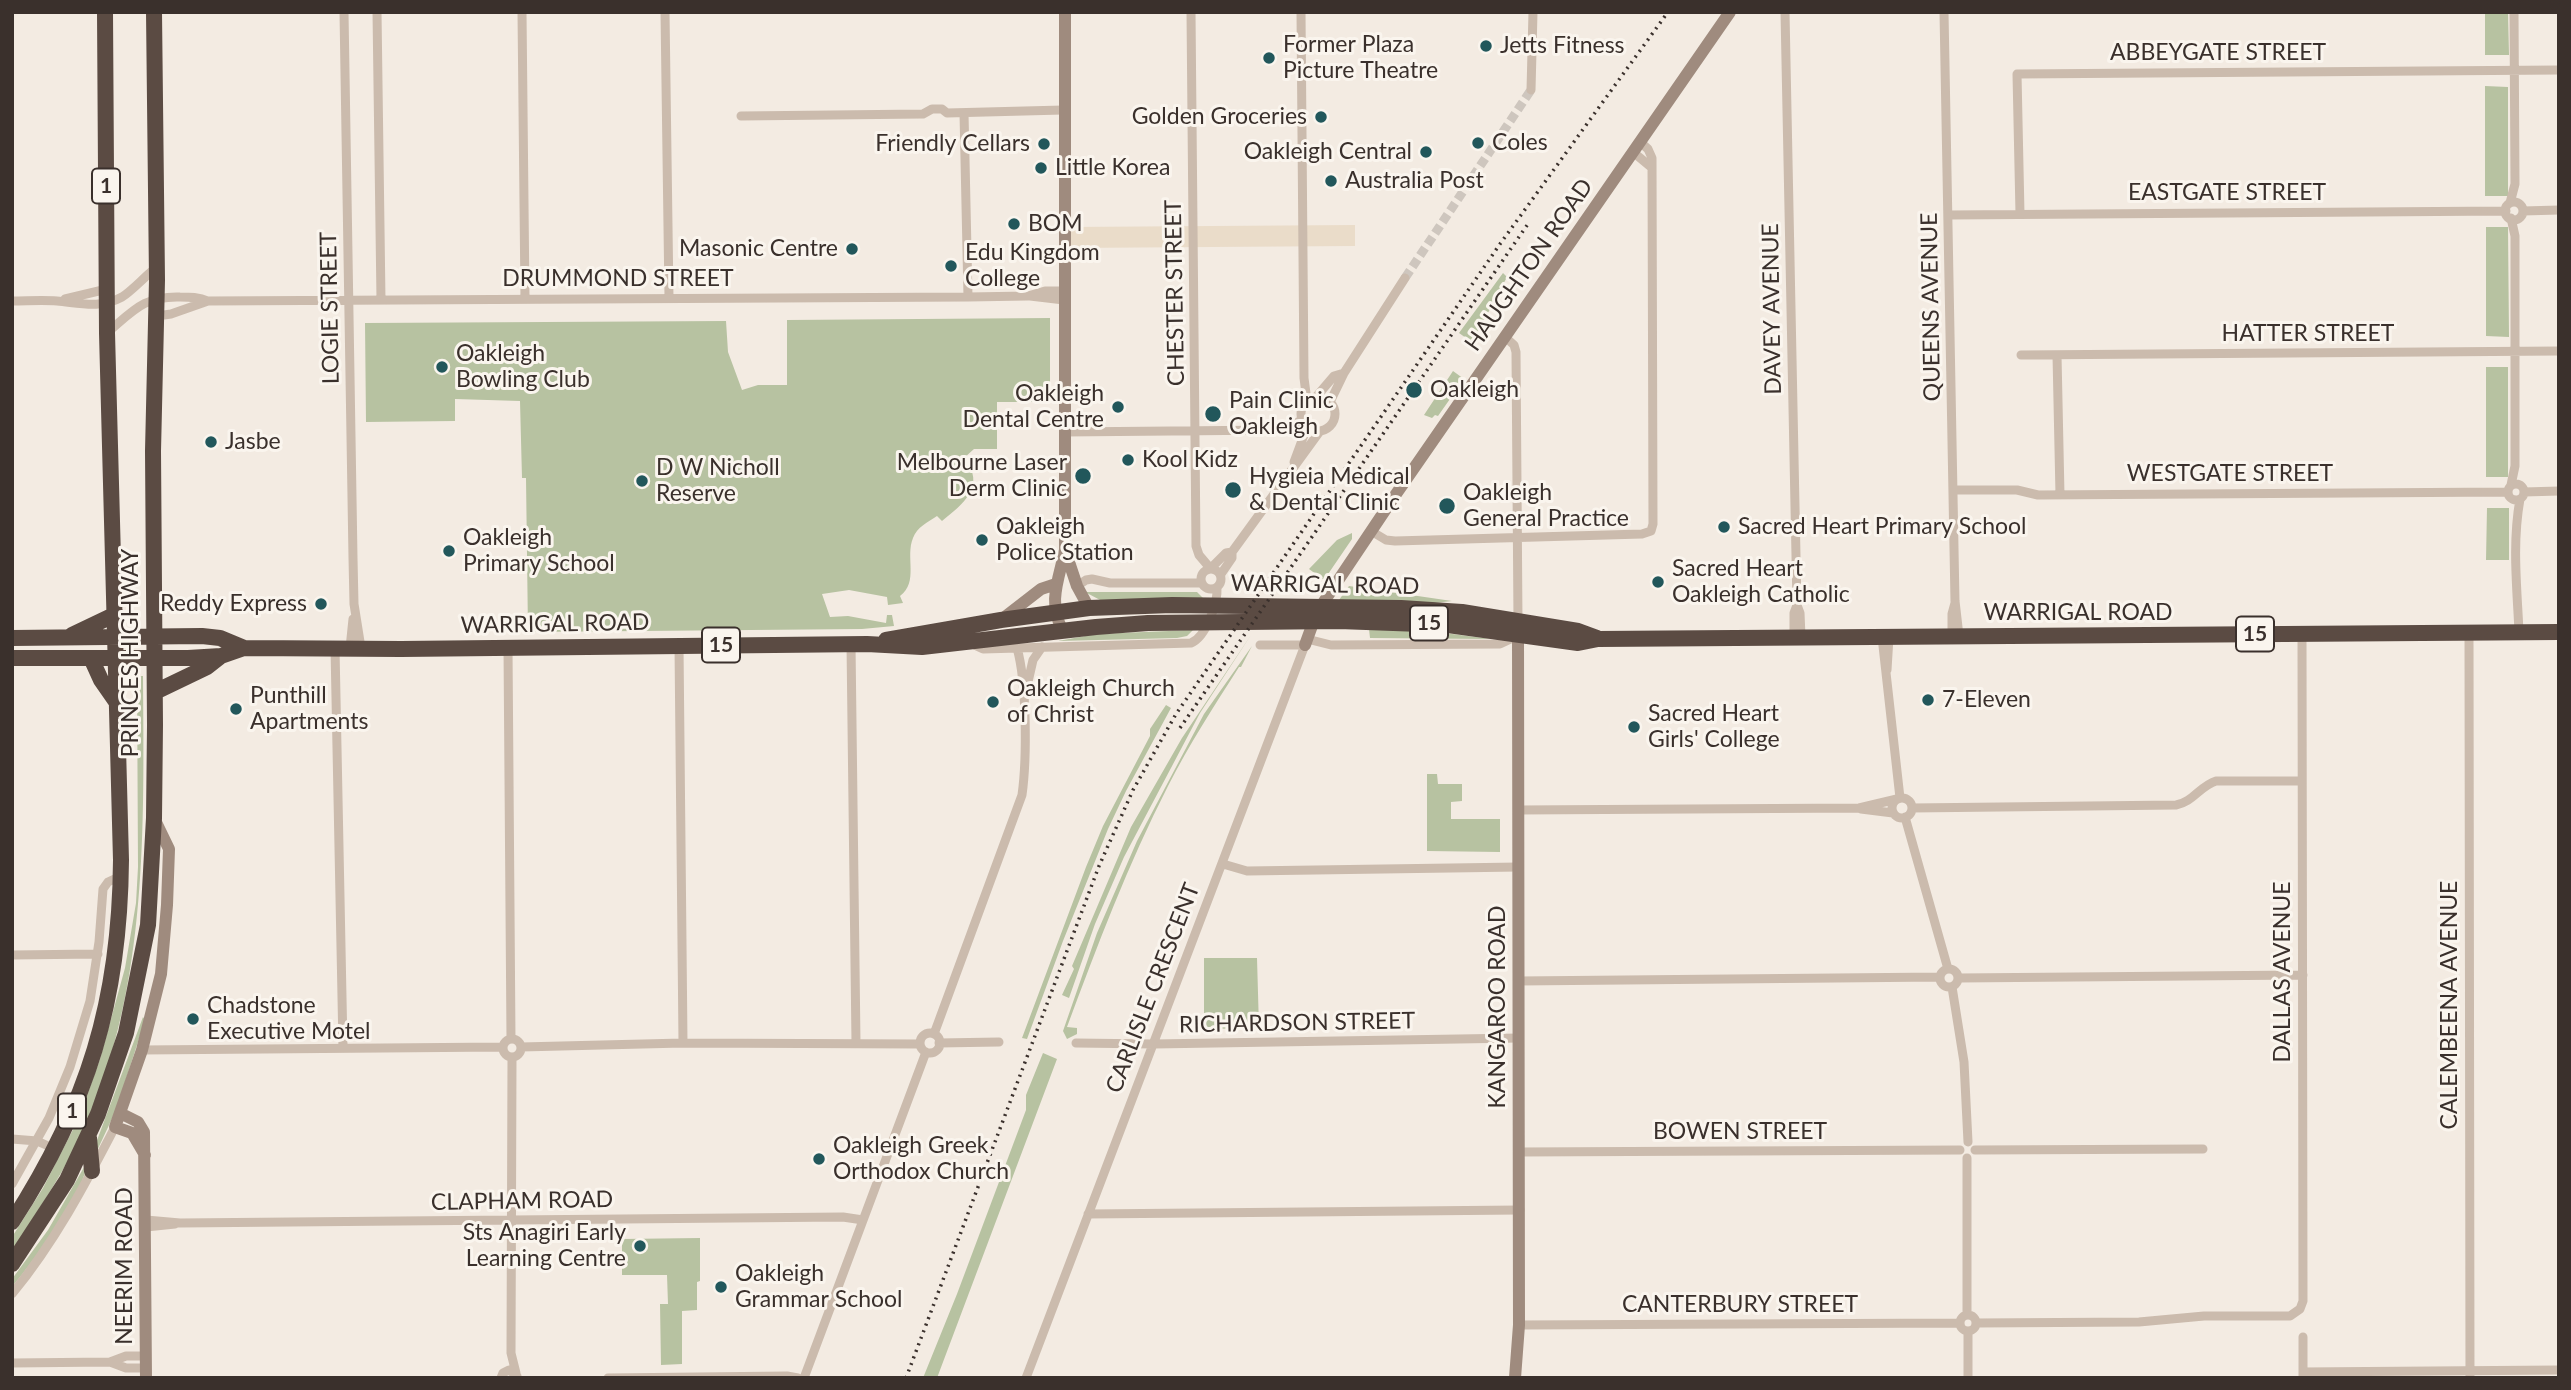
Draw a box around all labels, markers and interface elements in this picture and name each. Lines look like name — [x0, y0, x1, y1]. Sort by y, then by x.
place label: Former Plaza Picture Theatre — [1283, 31, 1438, 85]
place label: Jetts Fitness — [1500, 32, 1625, 60]
marker: Jetts Fitness — [1478, 38, 1494, 54]
street label: ABBEYGATE STREET — [2110, 39, 2326, 67]
marker: Former Plaza Picture Theatre — [1261, 50, 1277, 66]
place label: Golden Groceries — [1132, 103, 1307, 131]
marker: Golden Groceries — [1313, 109, 1329, 125]
place label: Coles — [1492, 129, 1548, 157]
place label: Friendly Cellars — [875, 130, 1030, 158]
marker: Coles — [1470, 135, 1486, 151]
marker: Friendly Cellars — [1036, 136, 1052, 152]
place label: Oakleigh Central — [1244, 138, 1412, 166]
marker: Oakleigh Central — [1418, 144, 1434, 160]
place label: Little Korea — [1055, 154, 1170, 182]
marker: Little Korea — [1033, 160, 1049, 176]
place label: Australia Post — [1345, 167, 1484, 195]
road number: 1 — [92, 168, 120, 204]
marker: Australia Post — [1323, 173, 1339, 189]
street label: HAUGHTON ROAD — [1459, 174, 1599, 356]
street label: EASTGATE STREET — [2128, 179, 2326, 207]
street label: CHESTER STREET — [1160, 200, 1190, 386]
place label: BOM — [1028, 210, 1083, 238]
street label: QUEENS AVENUE — [1916, 212, 1946, 402]
marker: BOM — [1006, 216, 1022, 232]
street label: DAVEY AVENUE — [1757, 223, 1787, 395]
street label: LOGIE STREET — [315, 232, 345, 384]
place label: Masonic Centre — [679, 235, 838, 263]
place label: Edu Kingdom College — [965, 239, 1100, 293]
marker: Masonic Centre — [844, 241, 860, 257]
marker: Edu Kingdom College — [943, 258, 959, 274]
street label: DRUMMOND STREET — [502, 265, 734, 293]
street label: HATTER STREET — [2222, 320, 2394, 348]
place label: Oakleigh Bowling Club — [456, 340, 590, 394]
marker: Oakleigh Bowling Club — [434, 359, 450, 375]
place label: Oakleigh — [1430, 376, 1519, 404]
place label: Oakleigh Dental Centre — [963, 380, 1104, 434]
marker: Oakleigh — [1404, 380, 1424, 400]
place label: Pain Clinic Oakleigh — [1229, 387, 1334, 441]
marker: Oakleigh Dental Centre — [1110, 399, 1126, 415]
marker: Pain Clinic Oakleigh — [1203, 404, 1223, 424]
place label: Jasbe — [225, 428, 281, 456]
marker: Jasbe — [203, 434, 219, 450]
place label: Kool Kidz — [1142, 446, 1238, 474]
place label: Melbourne Laser Derm Clinic — [897, 449, 1067, 503]
marker: Kool Kidz — [1120, 452, 1136, 468]
place label: D W Nicholl Reserve — [656, 454, 780, 508]
street label: WESTGATE STREET — [2127, 460, 2333, 488]
place label: Hygieia Medical & Dental Clinic — [1249, 463, 1410, 517]
marker: Melbourne Laser Derm Clinic — [1073, 466, 1093, 486]
marker: D W Nicholl Reserve — [634, 473, 650, 489]
place label: Oakleigh General Practice — [1463, 479, 1629, 533]
marker: Hygieia Medical & Dental Clinic — [1223, 480, 1243, 500]
marker: Oakleigh General Practice — [1437, 496, 1457, 516]
place label: Oakleigh Police Station — [996, 513, 1134, 567]
place label: Sacred Heart Primary School — [1738, 513, 2027, 541]
marker: Sacred Heart Primary School — [1716, 519, 1732, 535]
place label: Oakleigh Primary School — [463, 524, 615, 578]
marker: Oakleigh Police Station — [974, 532, 990, 548]
marker: Oakleigh Primary School — [441, 543, 457, 559]
street label: PRINCES HIGHWAY — [117, 549, 145, 757]
place label: Sacred Heart Oakleigh Catholic — [1672, 555, 1850, 609]
street label: WARRIGAL ROAD — [1230, 570, 1420, 600]
marker: Sacred Heart Oakleigh Catholic — [1650, 574, 1666, 590]
place label: Reddy Express — [160, 590, 307, 618]
marker: Reddy Express — [313, 596, 329, 612]
street label: WARRIGAL ROAD — [1984, 599, 2172, 627]
road number: 15 — [1410, 606, 1448, 640]
street label: WARRIGAL ROAD — [460, 609, 650, 639]
road number: 15 — [2236, 616, 2274, 652]
road number: 15 — [702, 628, 740, 662]
place label: Oakleigh Church of Christ — [1007, 675, 1175, 729]
place label: Punthill Apartments — [250, 682, 368, 736]
place label: 7-Eleven — [1942, 686, 2031, 714]
marker: 7-Eleven — [1920, 692, 1936, 708]
marker: Oakleigh Church of Christ — [985, 694, 1001, 710]
place label: Sacred Heart Girls' College — [1648, 700, 1780, 754]
marker: Punthill Apartments — [228, 701, 244, 717]
marker: Sacred Heart Girls' College — [1626, 719, 1642, 735]
street label: CARLISLE CRESCENT — [1100, 879, 1206, 1097]
street label: DALLAS AVENUE — [2269, 881, 2297, 1063]
street label: CALEMBEENA AVENUE — [2436, 881, 2464, 1129]
street label: KANGAROO ROAD — [1484, 906, 1512, 1108]
place label: Chadstone Executive Motel — [207, 992, 371, 1046]
street label: RICHARDSON STREET — [1179, 1007, 1415, 1039]
marker: Chadstone Executive Motel — [185, 1011, 201, 1027]
road number: 1 — [58, 1094, 86, 1128]
street label: BOWEN STREET — [1653, 1118, 1827, 1146]
place label: Oakleigh Greek Orthodox Church — [833, 1132, 1009, 1186]
marker: Oakleigh Greek Orthodox Church — [811, 1151, 827, 1167]
street label: CLAPHAM ROAD — [431, 1186, 613, 1216]
street label: NEERIM ROAD — [111, 1187, 139, 1345]
place label: Sts Anagiri Early Learning Centre — [463, 1219, 626, 1273]
marker: Sts Anagiri Early Learning Centre — [632, 1238, 648, 1254]
place label: Oakleigh Grammar School — [735, 1260, 902, 1314]
marker: Oakleigh Grammar School — [713, 1279, 729, 1295]
street label: CANTERBURY STREET — [1622, 1291, 1858, 1319]

